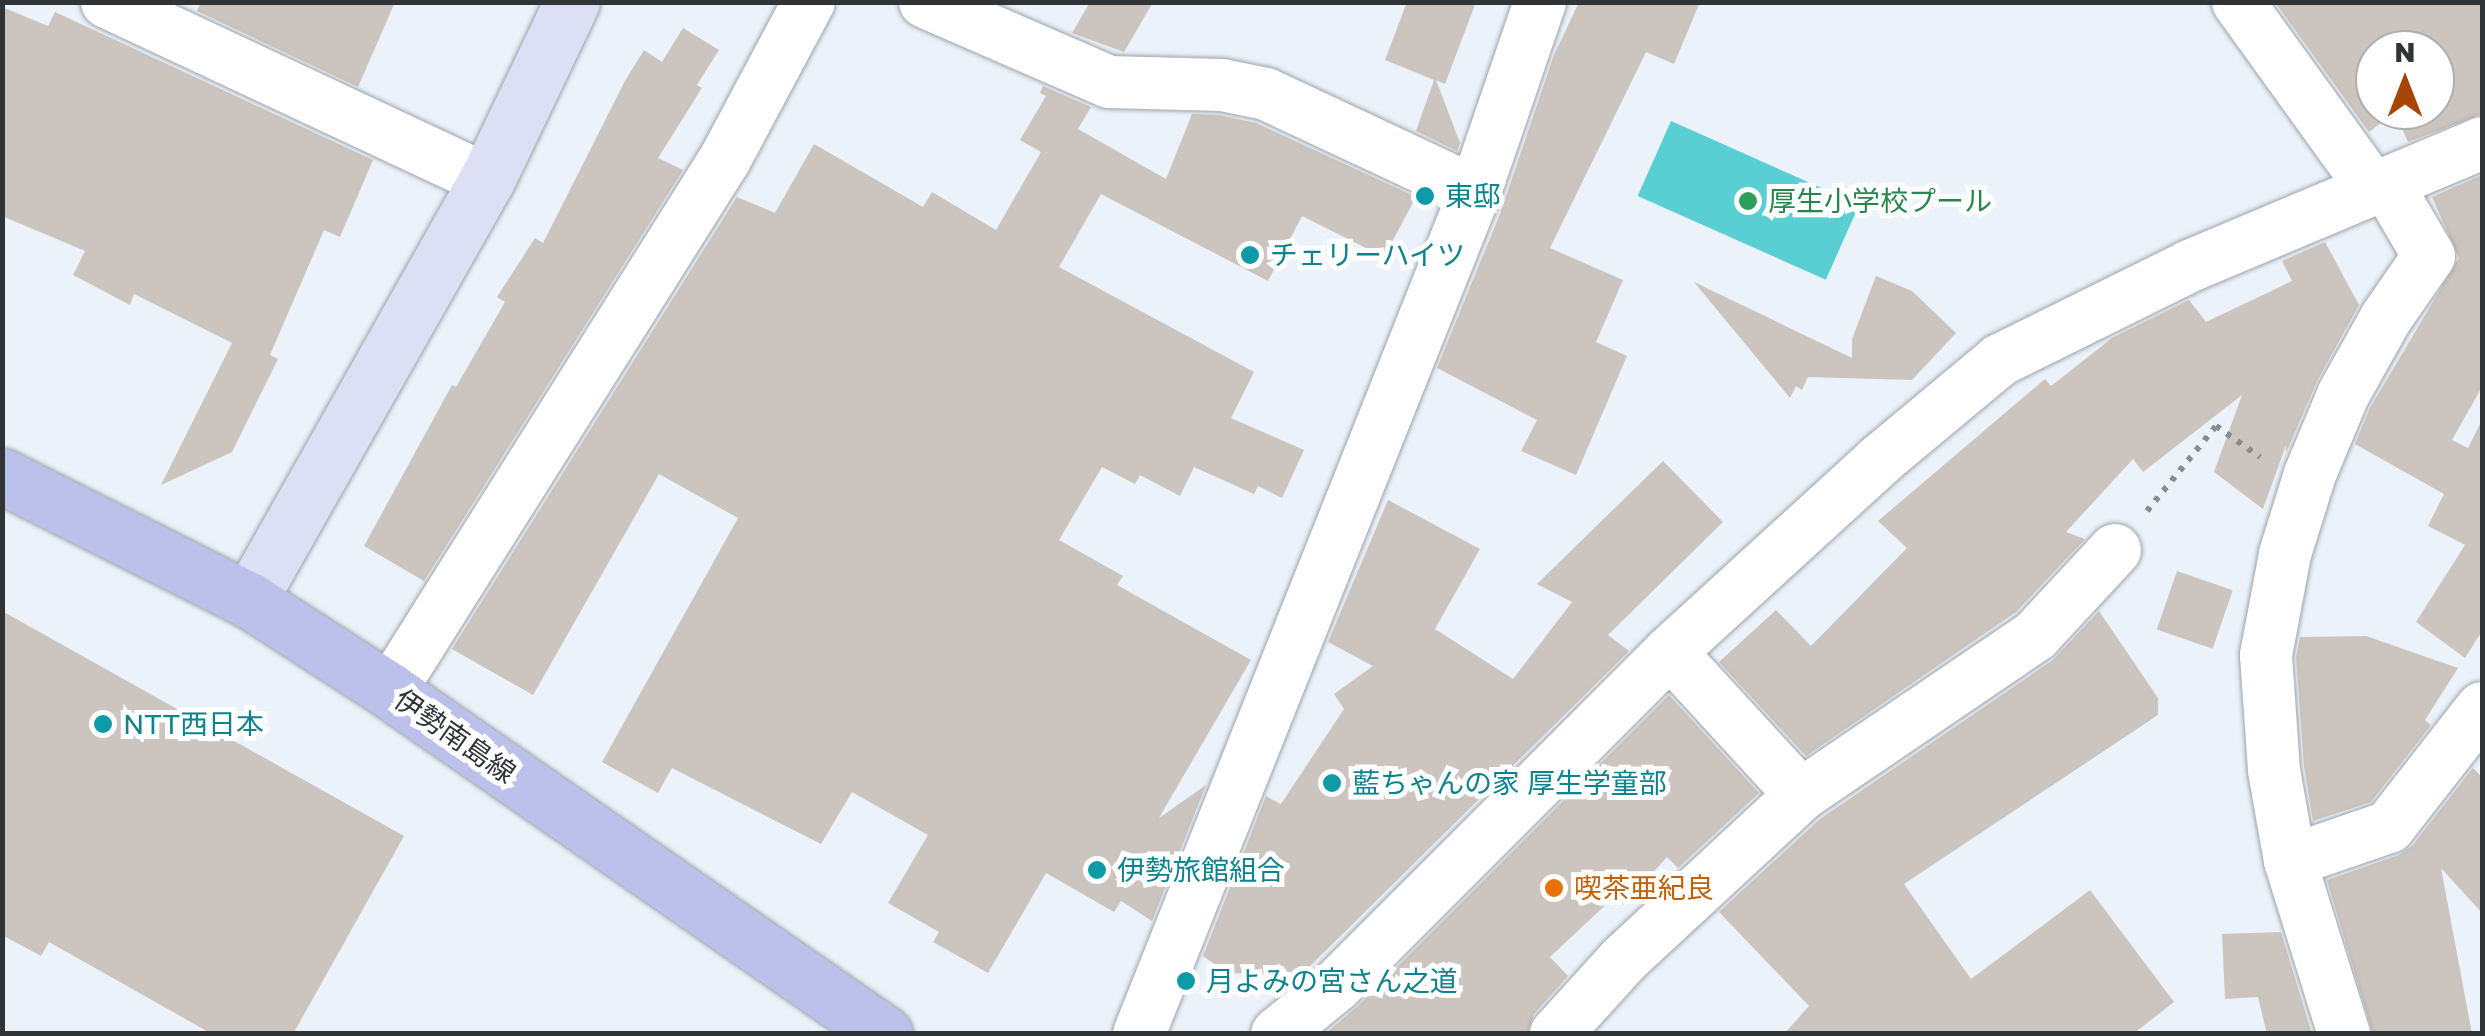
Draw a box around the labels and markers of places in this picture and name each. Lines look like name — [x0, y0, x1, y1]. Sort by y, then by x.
place label: 東邸 — [1445, 179, 1501, 213]
place label: 厚生小学校プール — [1768, 184, 1992, 218]
marker: 東邸 — [1414, 185, 1436, 207]
marker: 厚生小学校プール — [1737, 190, 1759, 212]
place label: チェリーハイツ — [1270, 238, 1466, 272]
marker: チェリーハイツ — [1239, 244, 1261, 266]
place label: NTT西日本 — [123, 707, 264, 741]
marker: NTT西日本 — [92, 713, 114, 735]
place label: 藍ちゃんの家 厚生学童部 — [1352, 766, 1667, 800]
marker: 藍ちゃんの家 厚生学童部 — [1321, 772, 1343, 794]
place label: 伊勢旅館組合 — [1117, 853, 1285, 887]
marker: 伊勢旅館組合 — [1086, 859, 1108, 881]
place label: 喫茶亜紀良 — [1574, 871, 1714, 905]
marker: 喫茶亜紀良 — [1543, 877, 1565, 899]
place label: 月よみの宮さん之道 — [1206, 964, 1458, 998]
marker: 月よみの宮さん之道 — [1175, 970, 1197, 992]

